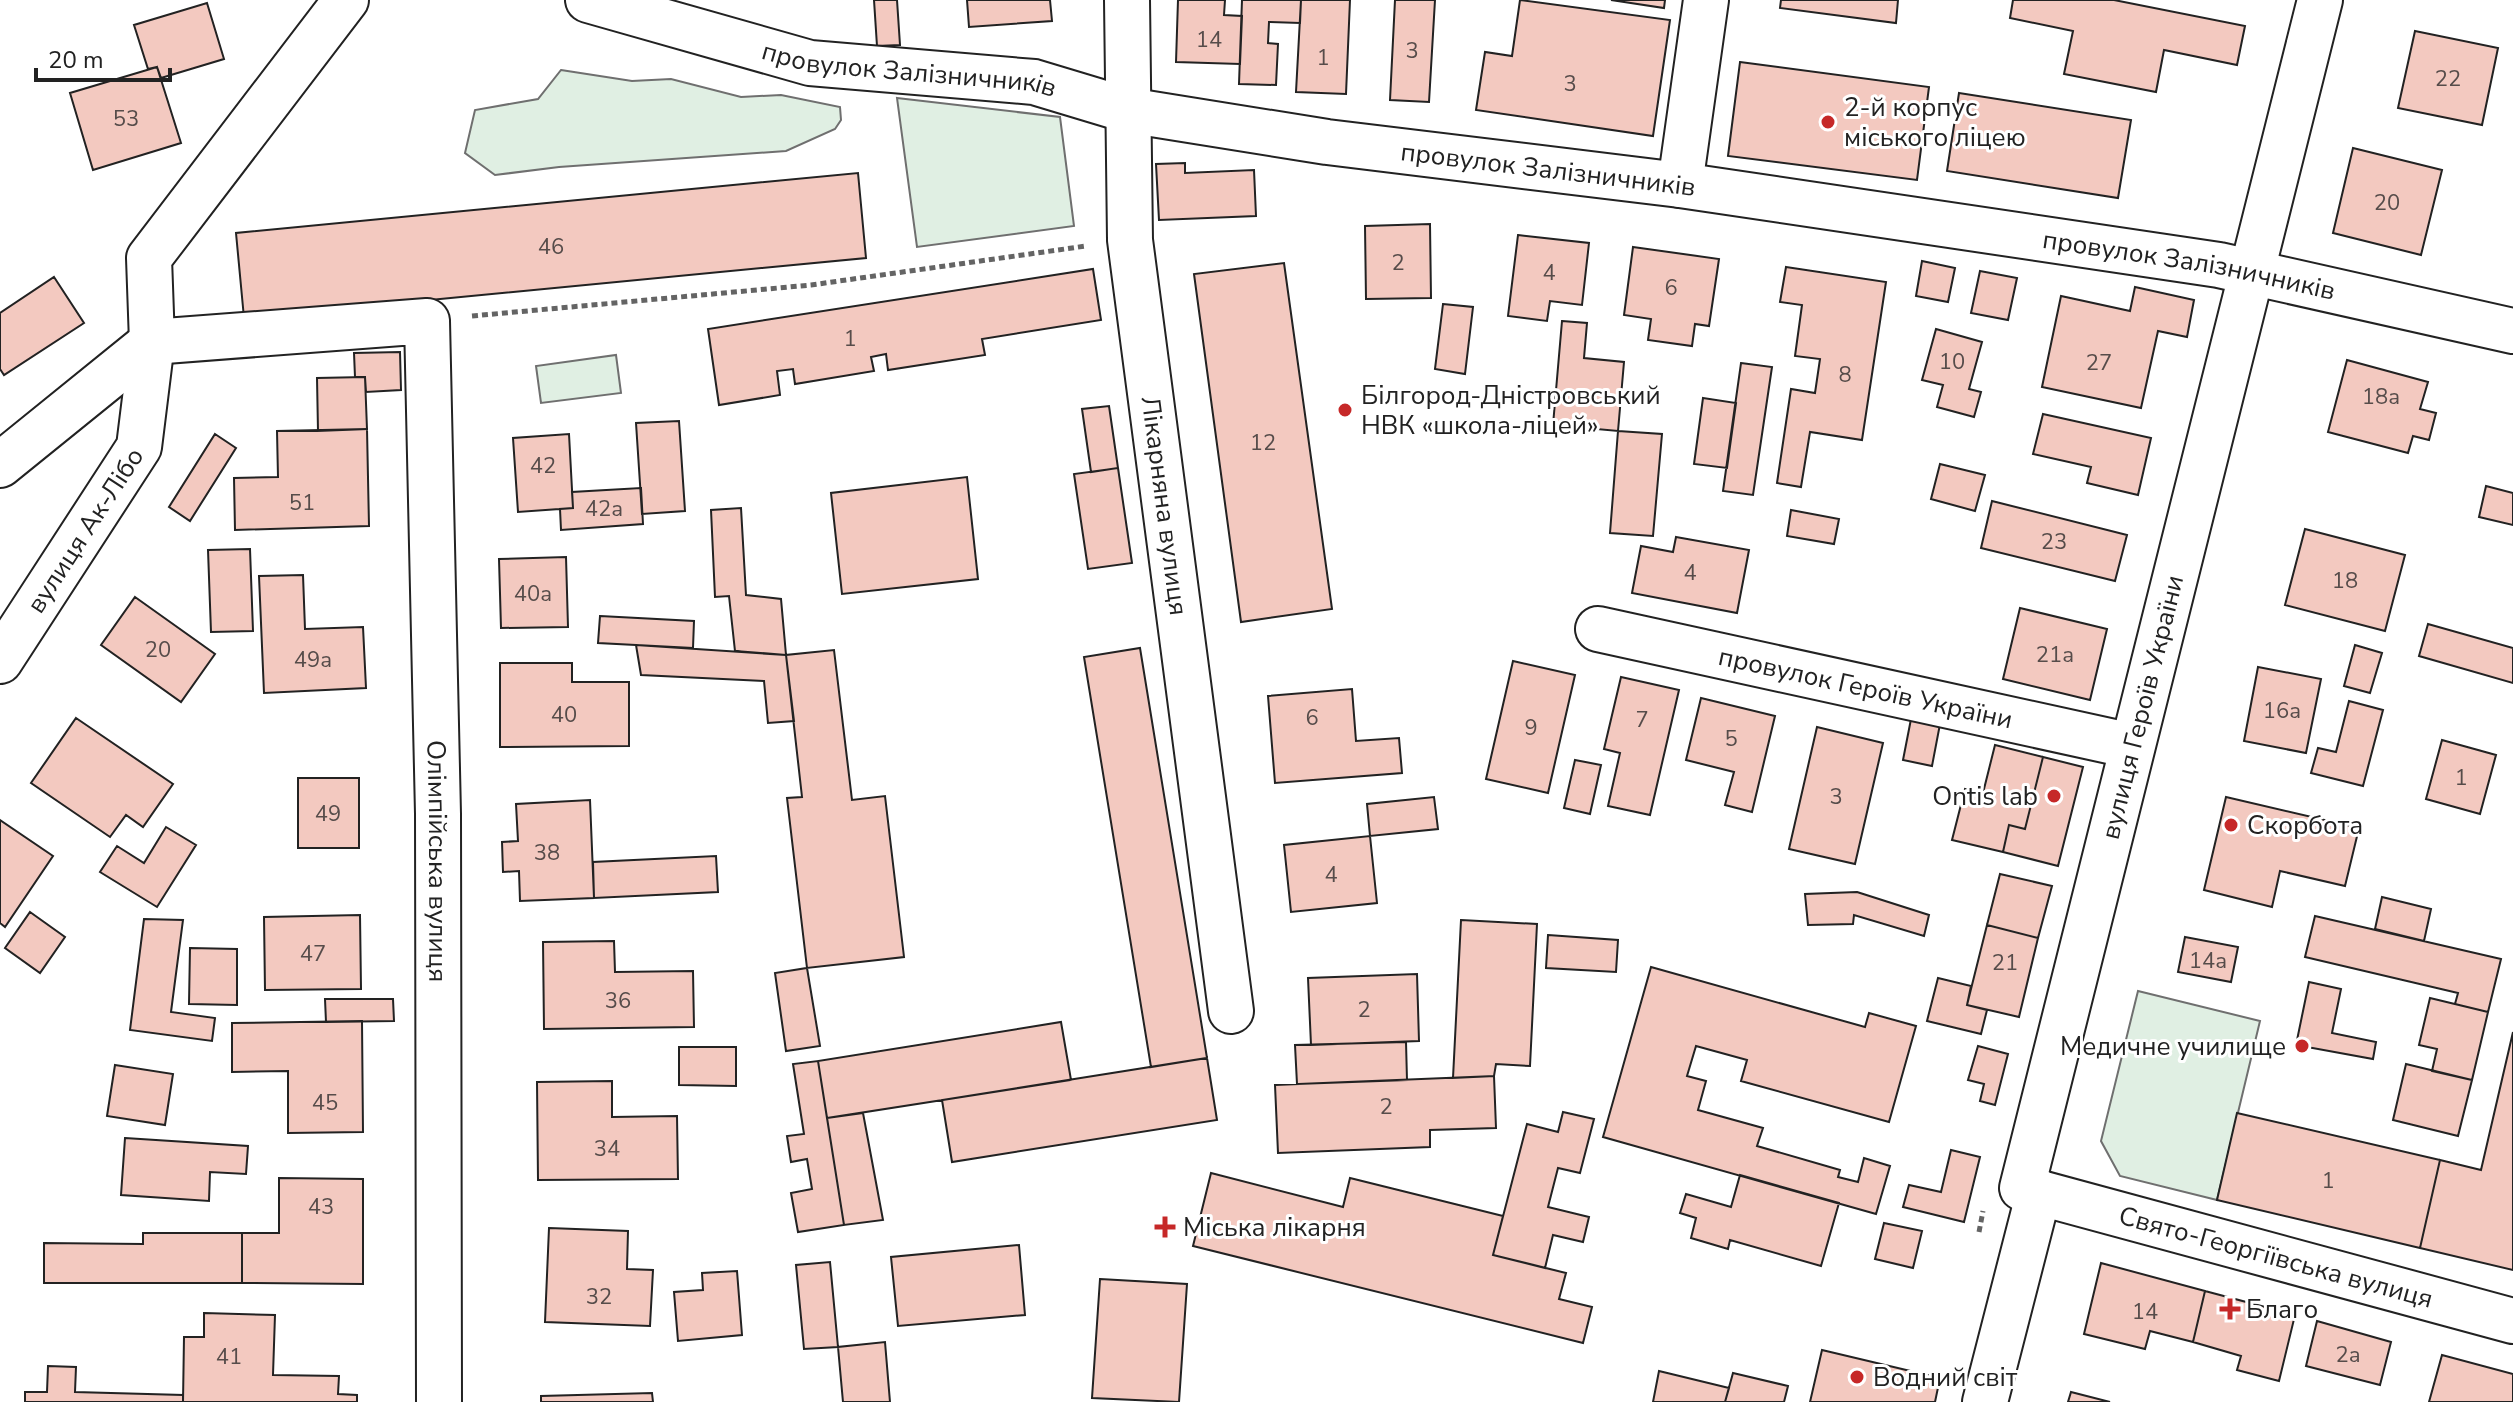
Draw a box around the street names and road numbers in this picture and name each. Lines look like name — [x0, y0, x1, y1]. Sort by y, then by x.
street label: провулок Залізничників — [758, 33, 1061, 106]
street label: провулок Залізничників — [1399, 134, 1698, 205]
street label: провулок Залізничників — [2040, 222, 2338, 309]
street label: Лікарняна вулиця — [1133, 394, 1196, 617]
street label: вулиця Ак-Лібо — [19, 441, 152, 620]
street label: вулиця Героїв України — [2093, 571, 2192, 843]
street label: провулок Героїв України — [1715, 639, 2016, 737]
street label: Олімпійська вулиця — [418, 740, 455, 982]
street label: Свято-Георгіївська вулиця — [2115, 1198, 2437, 1317]

